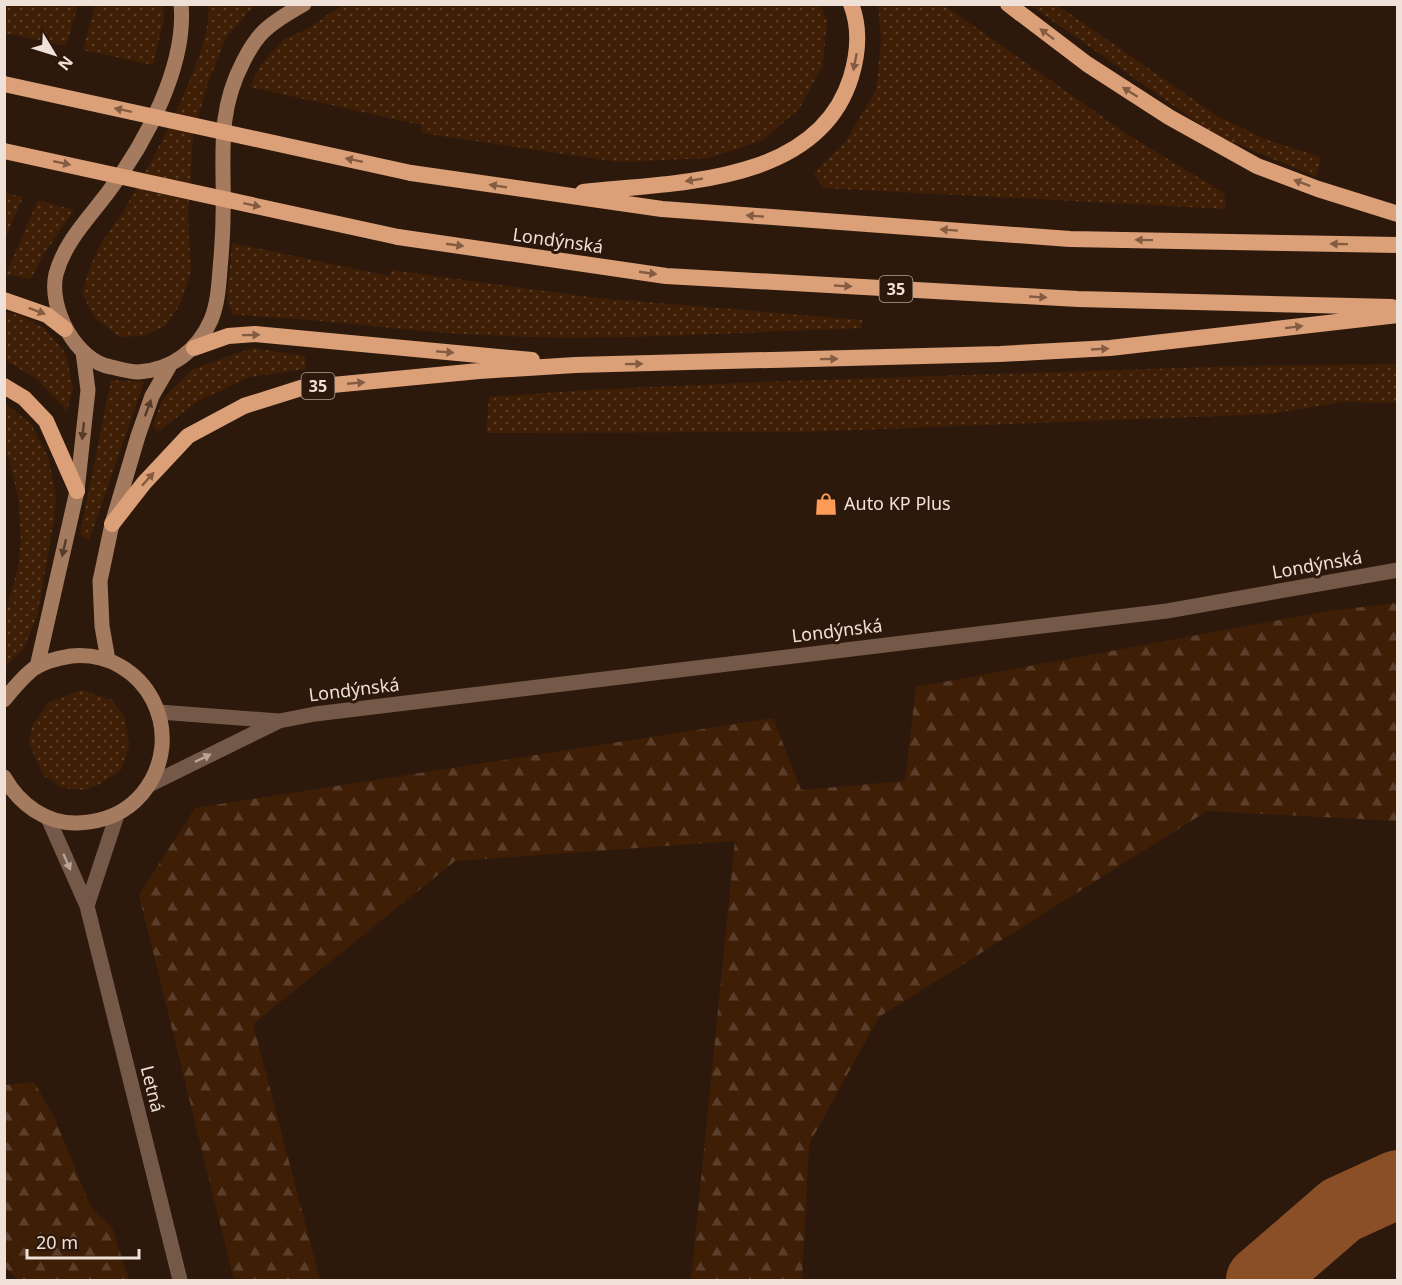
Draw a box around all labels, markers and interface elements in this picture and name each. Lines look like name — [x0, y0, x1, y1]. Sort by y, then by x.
north arrow — [24, 24, 84, 84]
one-way arrow — [1040, 29, 1055, 41]
text: N — [53, 51, 78, 75]
one-way arrow — [850, 53, 859, 72]
one-way arrow — [1122, 87, 1138, 98]
one-way arrow — [113, 105, 132, 114]
one-way arrow — [345, 155, 364, 165]
one-way arrow — [52, 159, 71, 169]
one-way arrow — [684, 175, 703, 184]
one-way arrow — [1293, 178, 1311, 187]
one-way arrow — [488, 181, 507, 190]
one-way arrow — [243, 201, 262, 210]
one-way arrow — [745, 211, 764, 221]
street label: Londýnská — [511, 222, 605, 258]
one-way arrow — [940, 225, 959, 235]
one-way arrow — [1135, 236, 1154, 245]
one-way arrow — [1330, 240, 1349, 249]
one-way arrow — [446, 241, 465, 250]
one-way arrow — [639, 269, 658, 278]
road number: 35 — [880, 276, 912, 302]
one-way arrow — [834, 281, 853, 290]
one-way arrow — [1028, 292, 1047, 301]
one-way arrow — [28, 307, 46, 316]
one-way arrow — [1284, 322, 1303, 332]
one-way arrow — [241, 330, 260, 340]
one-way arrow — [1091, 344, 1110, 353]
one-way arrow — [435, 347, 454, 356]
one-way arrow — [819, 354, 838, 364]
one-way arrow — [624, 359, 643, 369]
road number: 35 — [302, 373, 334, 399]
one-way arrow — [347, 378, 366, 388]
one-way arrow — [143, 399, 153, 417]
one-way arrow — [78, 422, 88, 441]
one-way arrow — [141, 471, 155, 486]
shop icon: Auto KP Plus — [813, 491, 839, 517]
place label: Auto KP Plus — [844, 491, 951, 515]
one-way arrow — [58, 539, 68, 557]
street label: Londýnská — [1270, 544, 1364, 584]
street label: Londýnská — [790, 613, 884, 647]
street label: Londýnská — [307, 672, 401, 706]
one-way arrow — [195, 753, 212, 762]
one-way arrow — [63, 854, 72, 871]
street label: Letná — [136, 1063, 170, 1115]
scale bar — [27, 1222, 140, 1260]
text: 20 m — [36, 1230, 78, 1254]

